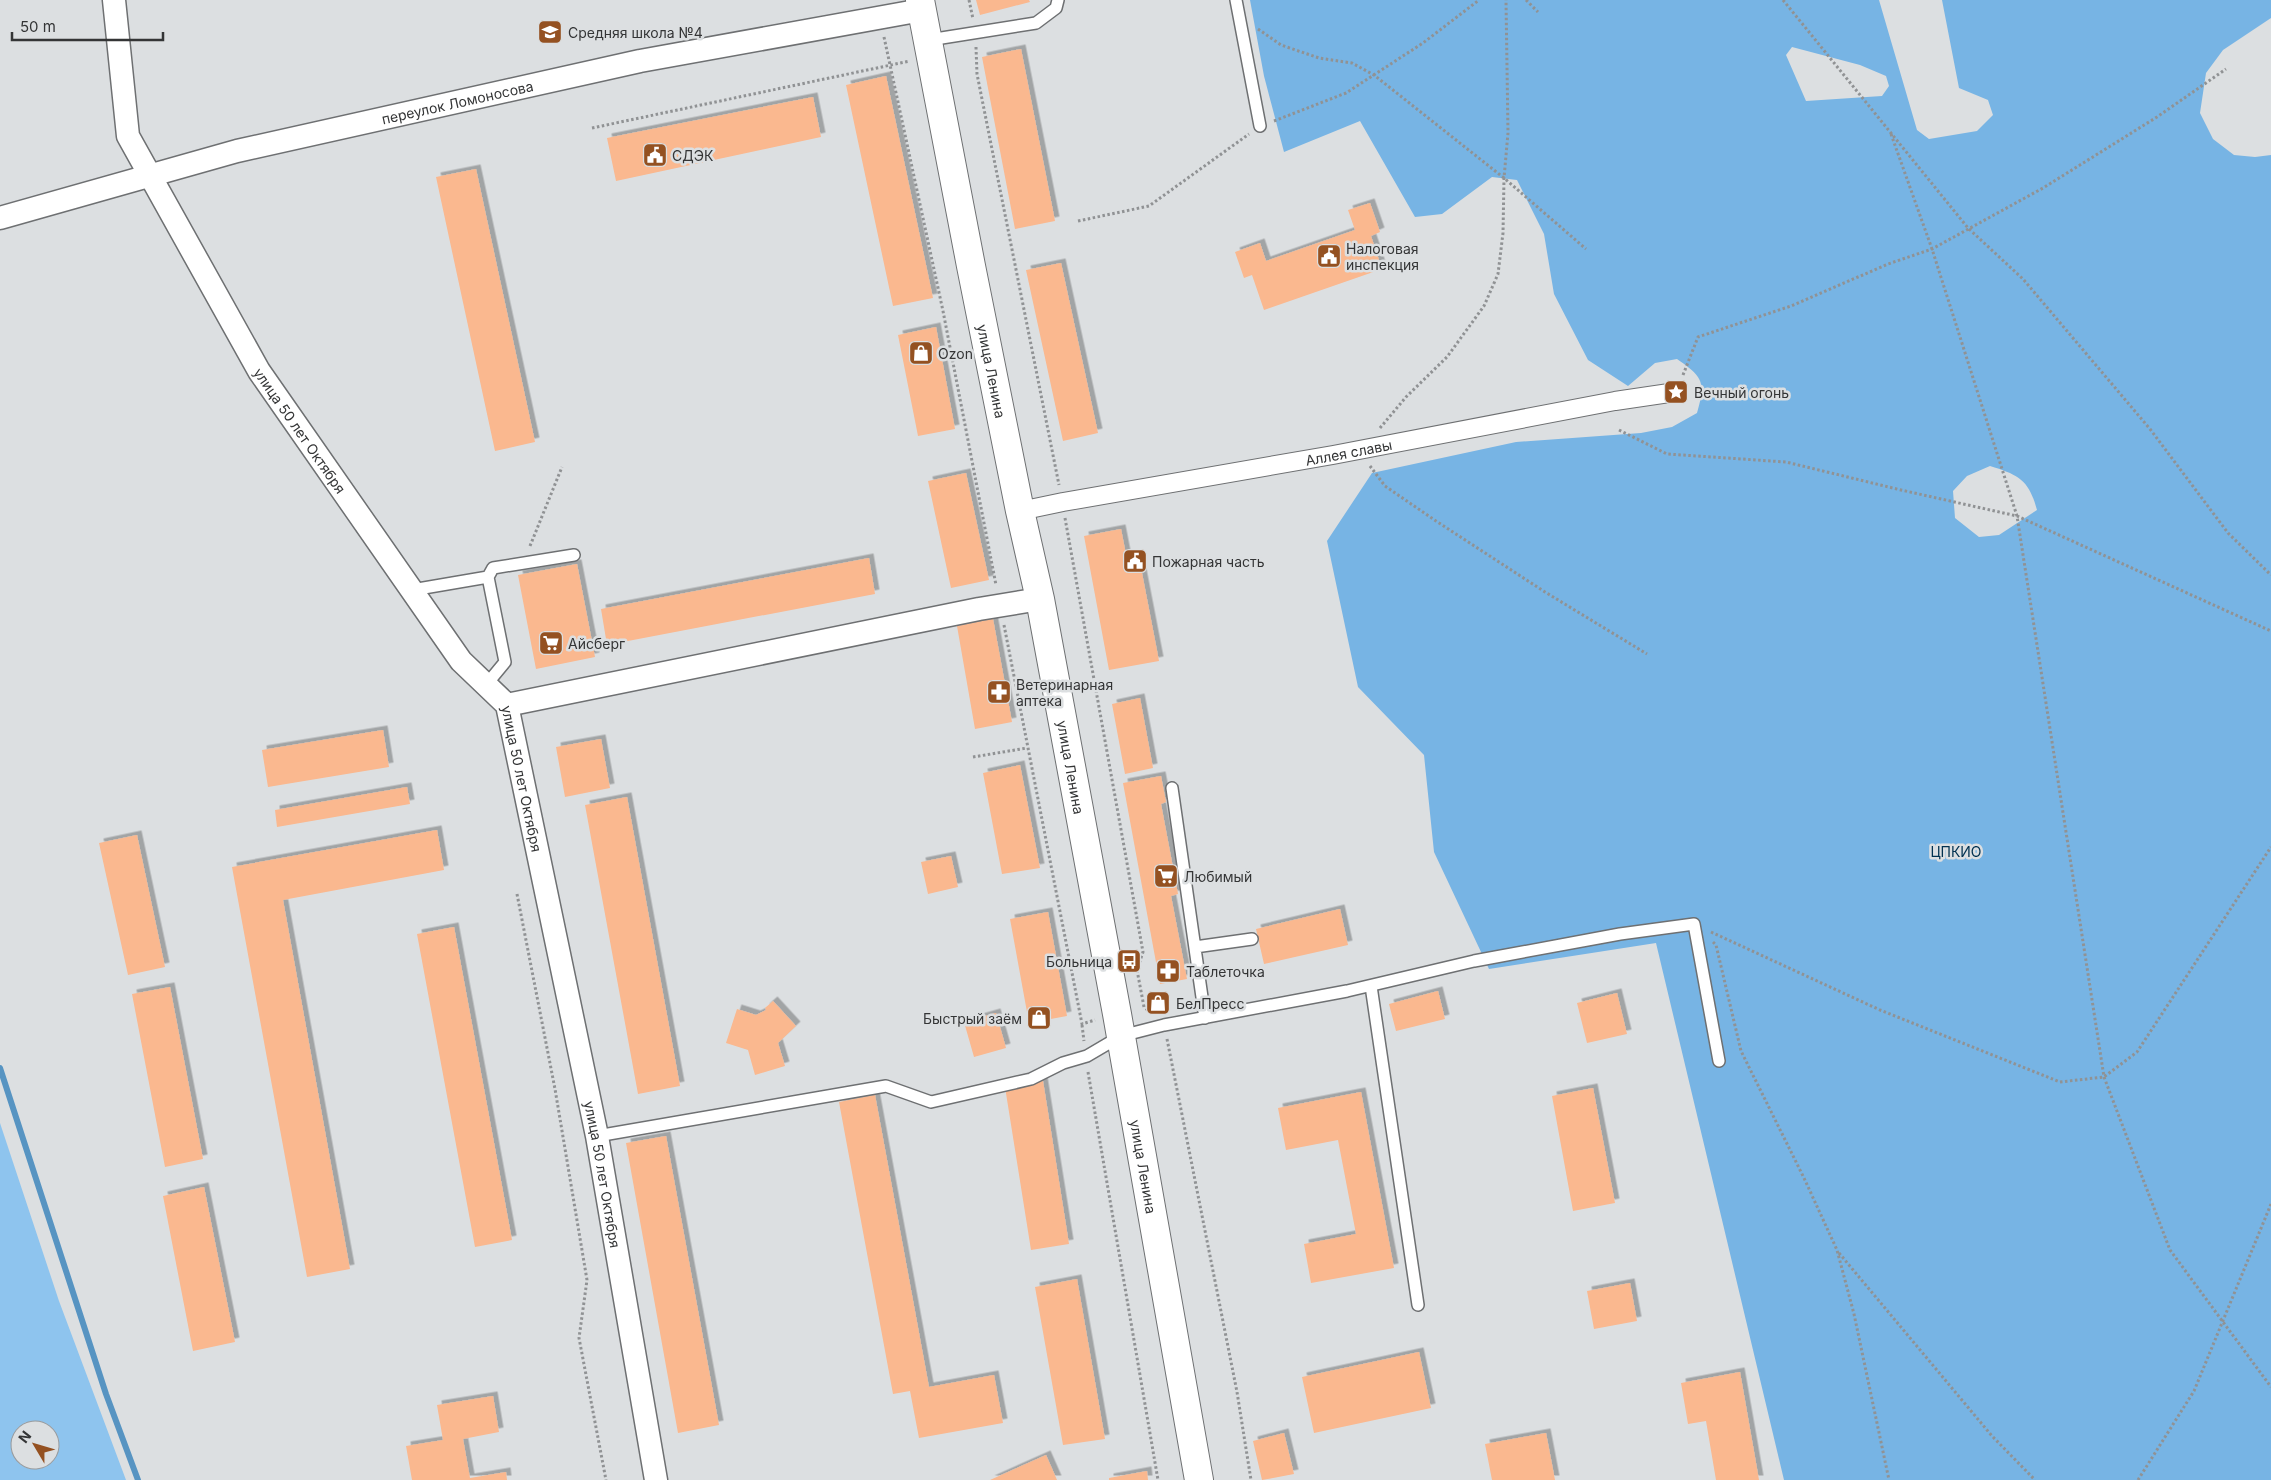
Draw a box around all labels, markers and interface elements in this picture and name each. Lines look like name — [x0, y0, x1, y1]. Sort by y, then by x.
scale bar — [12, 10, 164, 42]
text: 50 m — [20, 17, 56, 36]
school or university icon: Средняя школа №4 — [537, 19, 563, 45]
place label: Средняя школа №4 — [568, 24, 703, 41]
street label: переулок Ломоносова — [380, 77, 535, 127]
public building icon: СДЭК — [642, 142, 668, 168]
place label: СДЭК — [672, 147, 714, 164]
place label: Налоговая инспекция — [1346, 240, 1419, 273]
public building icon: Налоговая инспекция — [1316, 243, 1342, 269]
street label: улица Ленина — [974, 323, 1010, 419]
shop icon: Ozon — [908, 340, 934, 366]
place label: Ozon — [938, 345, 973, 362]
street label: улица 50 лет Октября — [251, 364, 350, 496]
place icon: Вечный огонь — [1663, 379, 1689, 405]
place label: Вечный огонь — [1694, 384, 1789, 401]
street label: Аллея славы — [1304, 435, 1393, 468]
public building icon: Пожарная часть — [1122, 548, 1148, 574]
place label: Пожарная часть — [1152, 553, 1265, 570]
supermarket icon: Айсберг — [538, 630, 564, 656]
place label: Айсберг — [568, 635, 625, 652]
place label: Ветеринарная аптека — [1016, 676, 1113, 709]
pharmacy icon: Ветеринарная аптека — [986, 679, 1012, 705]
street label: улица 50 лет Октября — [499, 704, 546, 853]
street label: улица Ленина — [1054, 719, 1088, 816]
park label: ЦПКИО — [1930, 843, 1982, 860]
supermarket icon: Любимый — [1153, 863, 1179, 889]
place label: Любимый — [1184, 868, 1252, 885]
bus stop icon: Больница — [1116, 948, 1142, 974]
place label: Больница — [1046, 953, 1112, 970]
pharmacy icon: Таблеточка — [1155, 958, 1181, 984]
place label: Таблеточка — [1186, 963, 1265, 980]
shop icon: БелПресс — [1145, 990, 1171, 1016]
place label: БелПресс — [1176, 995, 1244, 1012]
shop icon: Быстрый заём — [1026, 1005, 1052, 1031]
place label: Быстрый заём — [923, 1010, 1022, 1027]
street label: улица 50 лет Октября — [581, 1099, 625, 1249]
street label: улица Ленина — [1127, 1118, 1160, 1215]
north arrow — [10, 1420, 60, 1470]
text: N — [14, 1427, 34, 1446]

